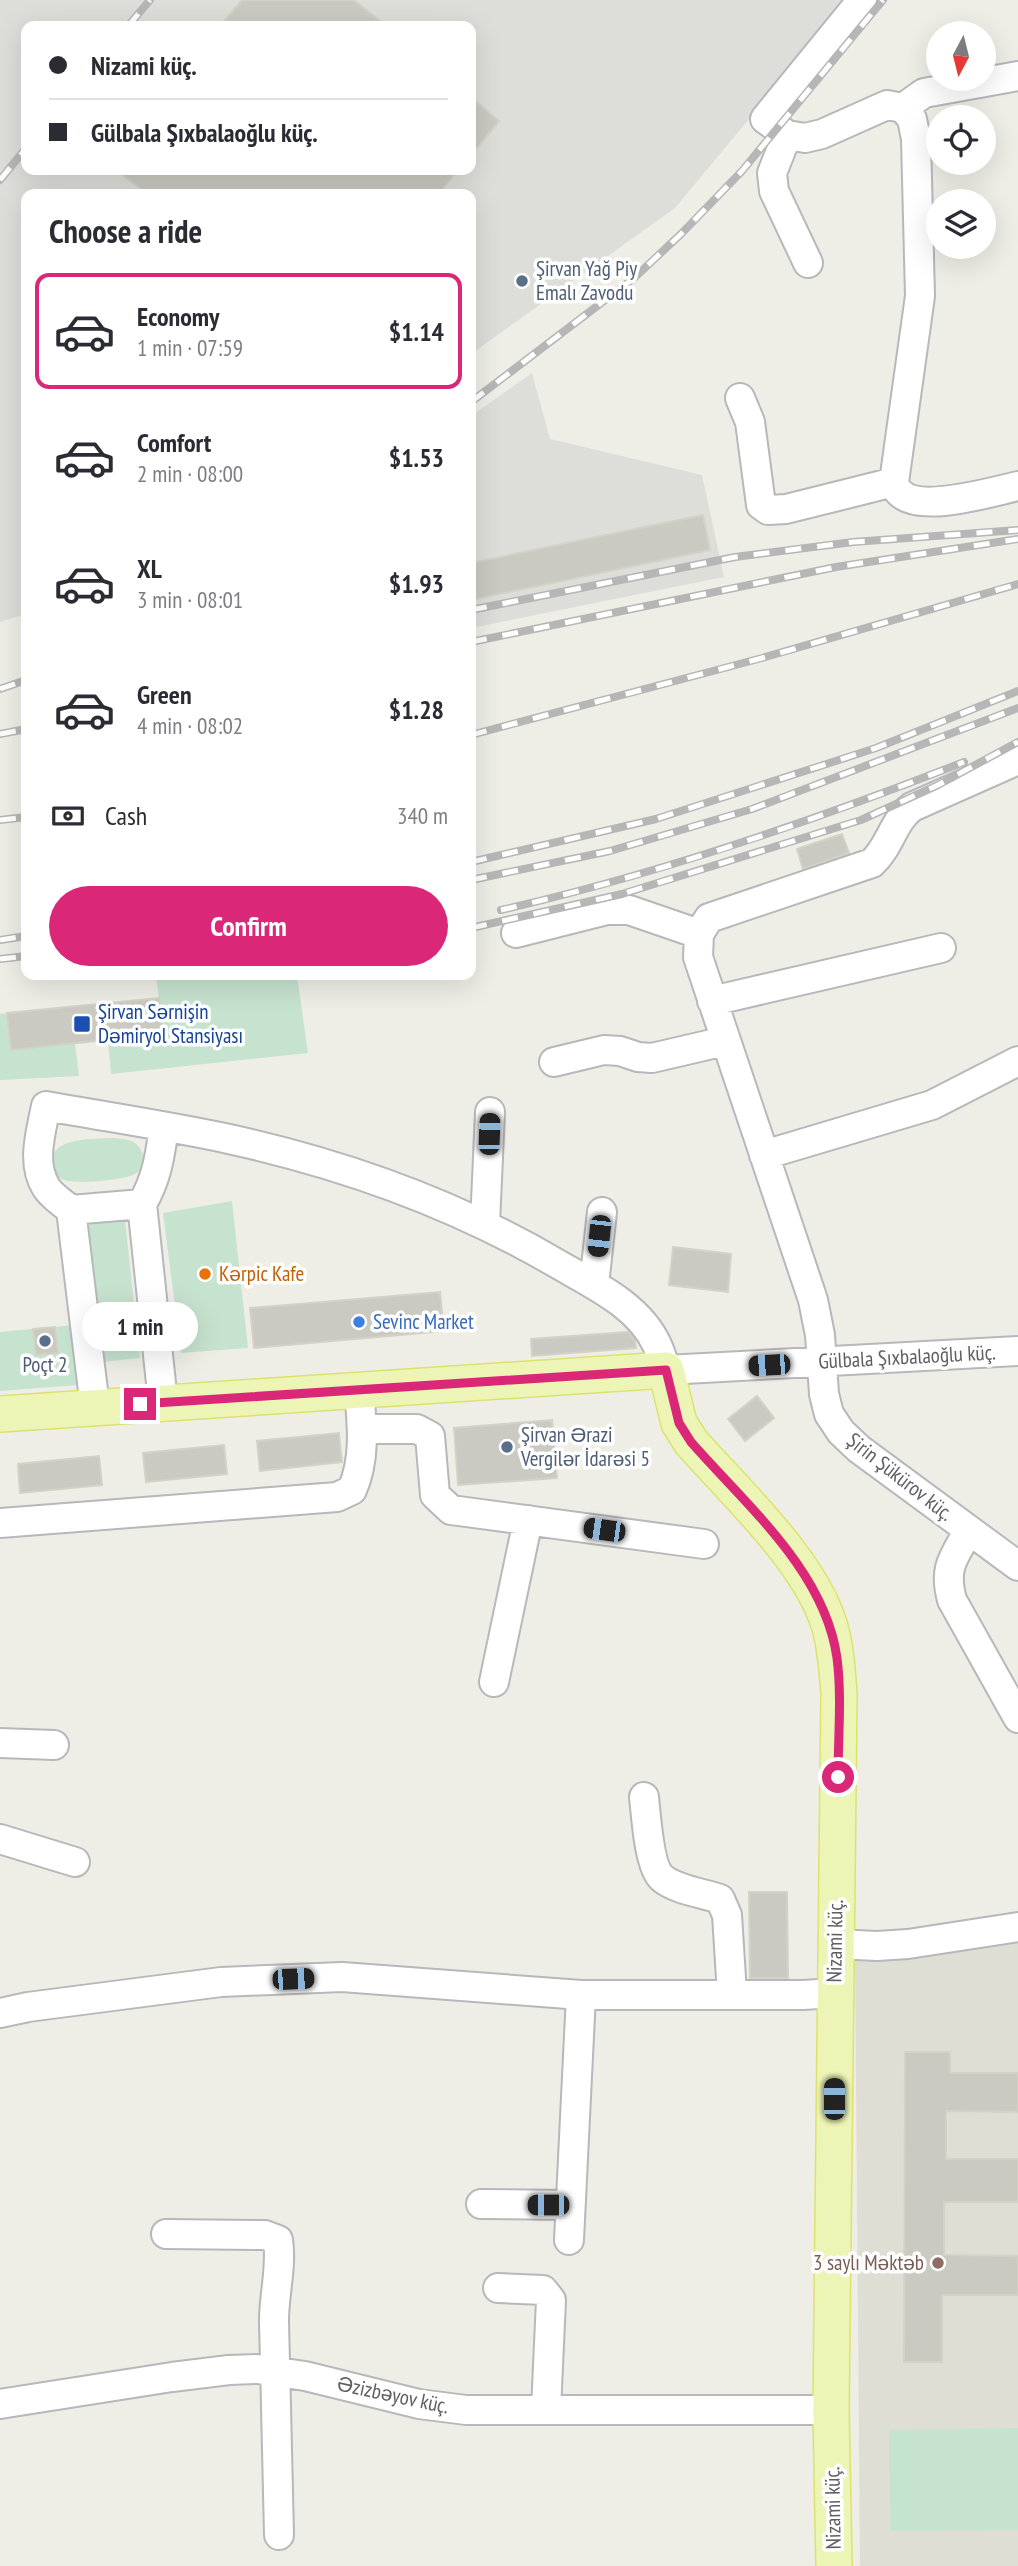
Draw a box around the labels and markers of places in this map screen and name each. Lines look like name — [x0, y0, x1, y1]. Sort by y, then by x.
place label: Şirvan Yağ Piy Emalı Zavodu — [536, 255, 637, 306]
marker: Şirvan Yağ Piy Emalı Zavodu — [514, 273, 530, 289]
place label: Şirvan Sərnişin Dəmiryol Stansiyası — [98, 998, 243, 1049]
marker: Şirvan Sərnişin Dəmiryol Stansiyası — [72, 1014, 92, 1034]
place label: Kərpic Kafe — [219, 1260, 304, 1287]
marker: Kərpic Kafe — [197, 1266, 213, 1282]
place label: Sevinc Market — [373, 1308, 474, 1335]
marker: Sevinc Market — [351, 1314, 367, 1330]
marker: Poçt 2 — [37, 1333, 53, 1349]
place label: Poçt 2 — [22, 1351, 68, 1378]
place label: Şirvan Ərazi Vergilər İdarəsi 5 — [520, 1421, 650, 1472]
marker: Şirvan Ərazi Vergilər İdarəsi 5 — [499, 1439, 515, 1455]
place label: 3 saylı Məktəb — [813, 2249, 924, 2276]
marker: 3 saylı Məktəb — [930, 2255, 946, 2271]

